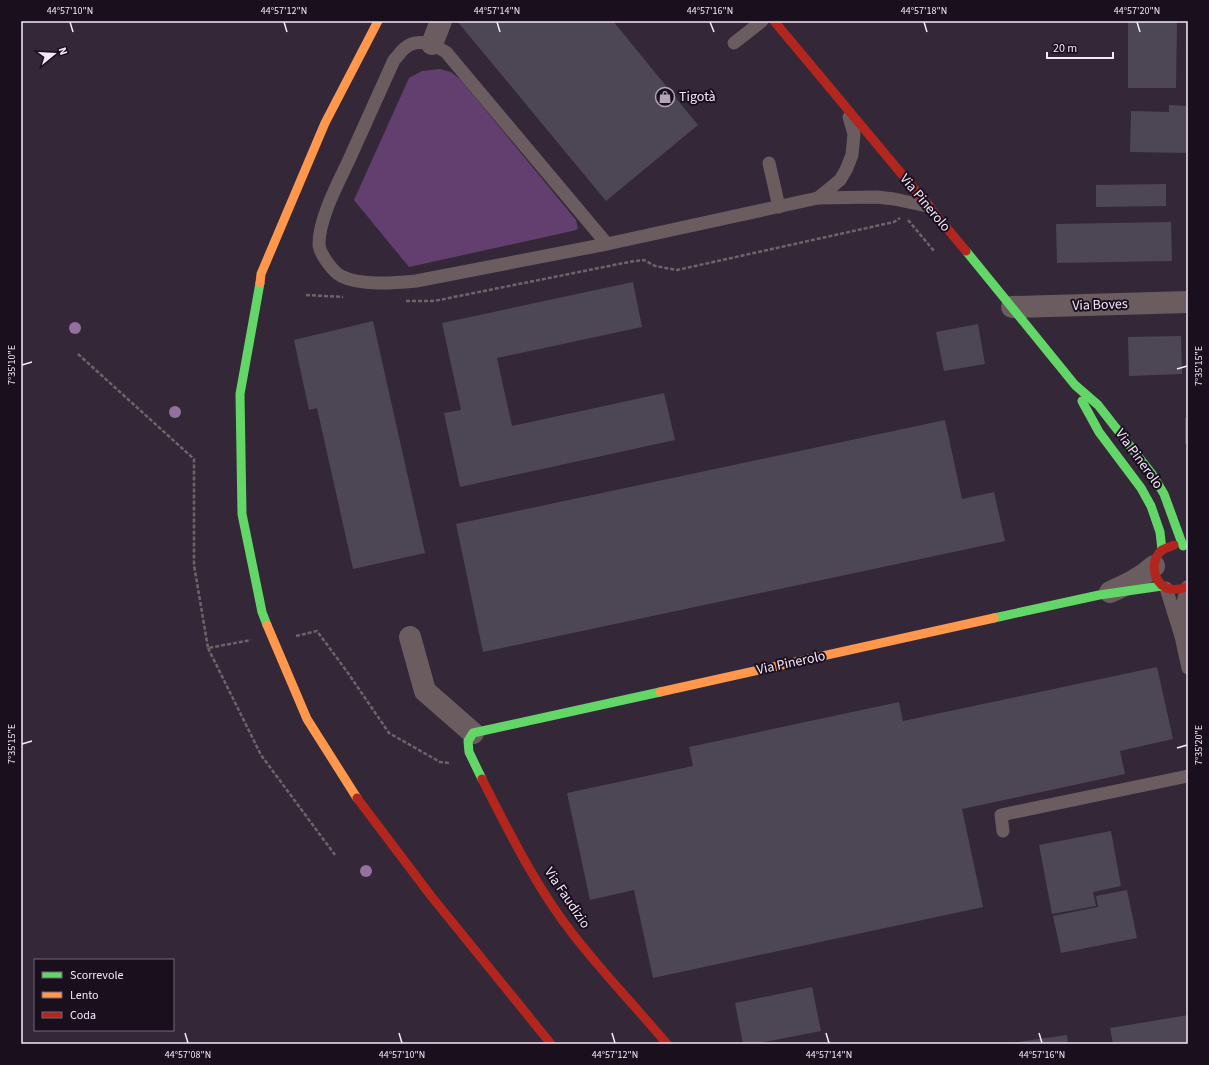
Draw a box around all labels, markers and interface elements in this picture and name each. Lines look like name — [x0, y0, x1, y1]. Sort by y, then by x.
text: 44°57'10"N — [47, 4, 93, 18]
text: 44°57'12"N — [261, 4, 307, 18]
text: 44°57'14"N — [474, 4, 520, 18]
text: 44°57'16"N — [687, 4, 733, 18]
text: 44°57'18"N — [901, 4, 947, 18]
text: 44°57'20"N — [1114, 4, 1160, 18]
north arrow — [34, 34, 74, 74]
scale bar — [1047, 34, 1113, 60]
text: 20 m — [1053, 40, 1077, 57]
text: N — [55, 45, 71, 57]
shop icon: Tigotà — [654, 86, 676, 108]
place label: Tigotà — [679, 87, 716, 107]
street label: Via Pinerolo — [895, 170, 955, 236]
street label: Via Boves — [1072, 294, 1128, 316]
text: 7°35'10"E — [5, 345, 19, 385]
text: 7°35'15"E — [1192, 346, 1206, 386]
street label: Via Pinerolo — [1110, 425, 1168, 493]
street label: Via Pinerolo — [755, 646, 827, 680]
text: 7°35'15"E — [5, 724, 19, 764]
text: 7°35'20"E — [1192, 725, 1206, 765]
street label: Via Faudizio — [539, 863, 595, 933]
legend — [34, 959, 174, 1031]
text: Scorrevole — [70, 967, 123, 984]
text: Lento — [70, 987, 99, 1004]
text: Coda — [70, 1007, 96, 1024]
text: 44°57'08"N — [165, 1048, 211, 1062]
text: 44°57'10"N — [379, 1048, 425, 1062]
text: 44°57'12"N — [592, 1048, 638, 1062]
text: 44°57'14"N — [806, 1048, 852, 1062]
text: 44°57'16"N — [1019, 1048, 1065, 1062]

